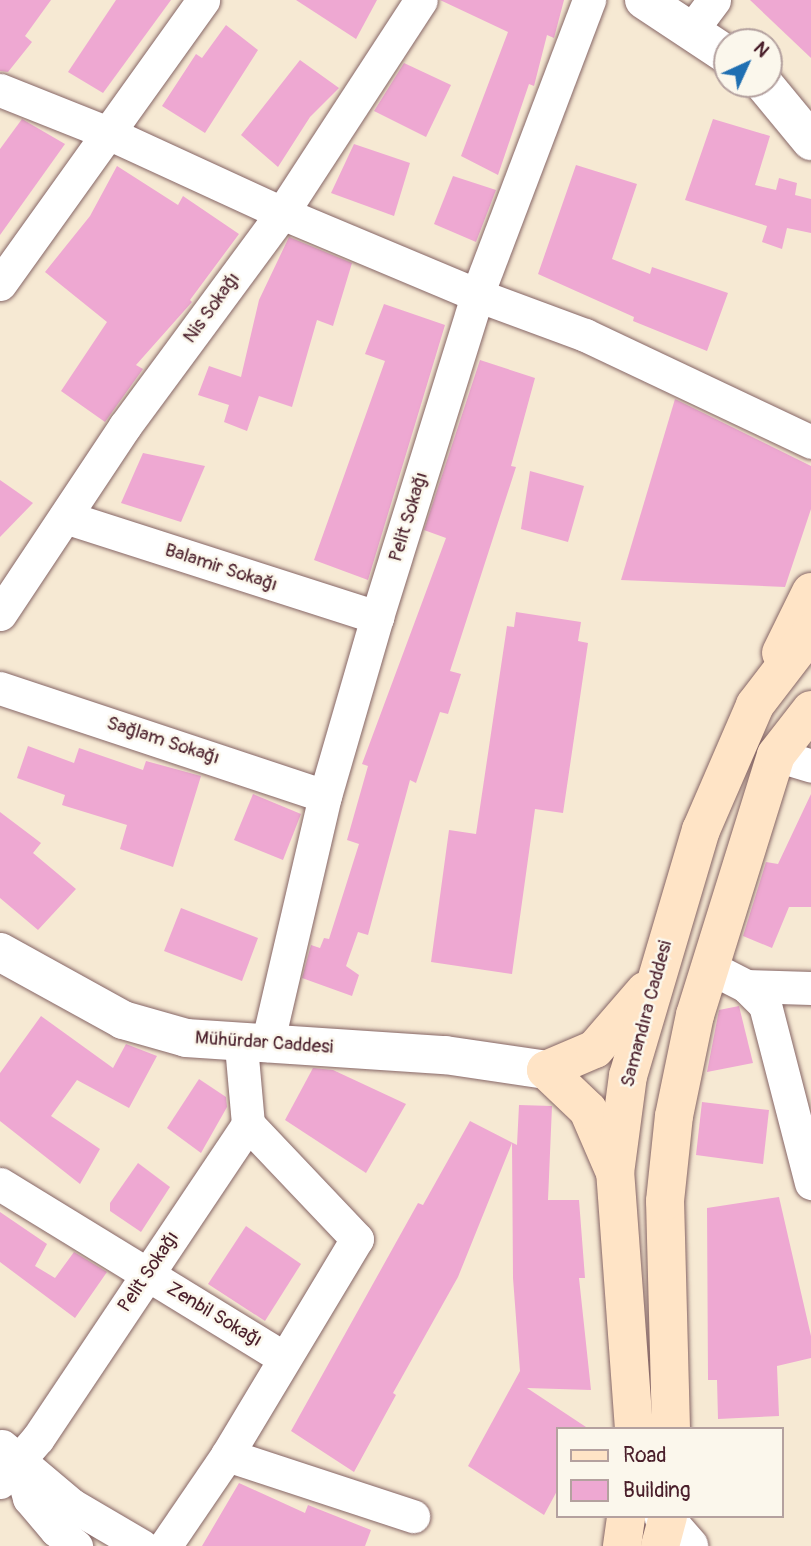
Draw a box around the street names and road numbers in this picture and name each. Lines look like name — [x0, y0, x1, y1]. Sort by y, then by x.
street label: Nis Sokağı — [179, 268, 245, 348]
street label: Pelit Sokağı — [385, 469, 433, 565]
street label: Balamir Sokağı — [162, 539, 280, 597]
street label: Sağlam Sokağı — [104, 712, 222, 770]
street label: Samandıra Caddesi — [617, 938, 677, 1090]
street label: Mühürdar Caddesi — [194, 1027, 334, 1059]
street label: Pelit Sokağı — [114, 1227, 184, 1317]
street label: Zenbil Sokağı — [162, 1278, 266, 1352]

